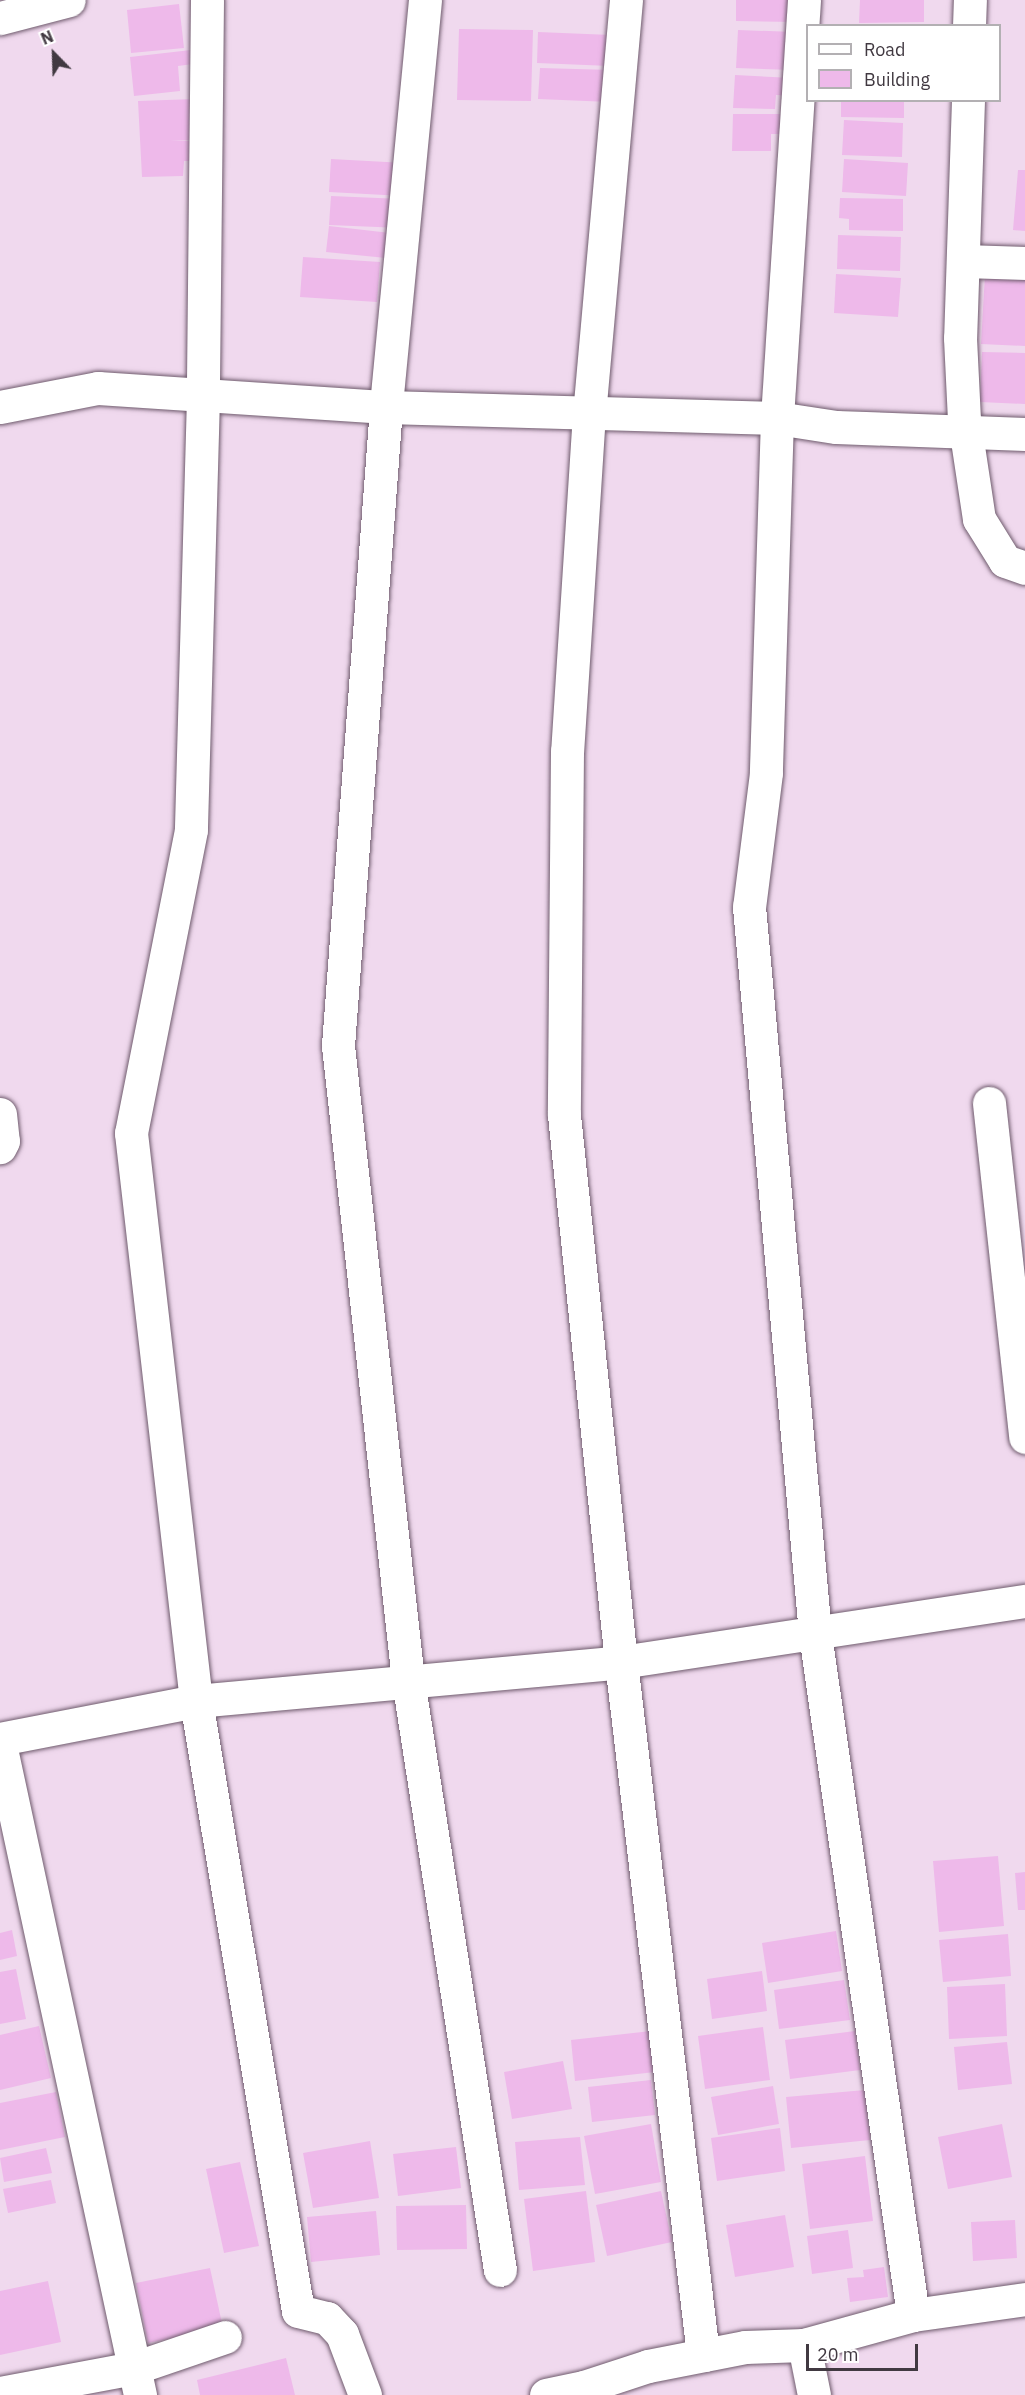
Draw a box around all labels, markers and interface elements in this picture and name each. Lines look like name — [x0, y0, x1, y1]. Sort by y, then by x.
north arrow — [24, 24, 84, 84]
legend — [806, 24, 1001, 102]
text: N — [38, 26, 56, 49]
text: Road — [864, 38, 905, 61]
text: Building — [864, 68, 930, 91]
scale bar — [809, 2332, 922, 2370]
text: 20 m — [817, 2343, 859, 2366]

